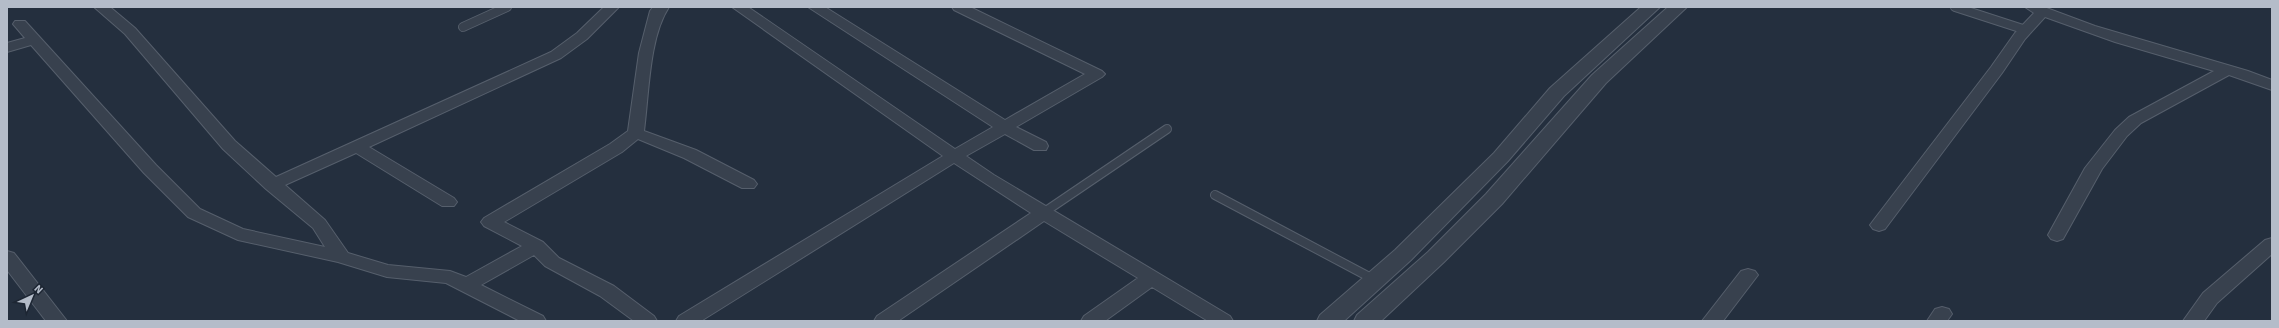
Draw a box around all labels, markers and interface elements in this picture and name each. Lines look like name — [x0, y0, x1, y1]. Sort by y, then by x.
north arrow — [12, 276, 52, 316]
text: N — [31, 281, 46, 297]

